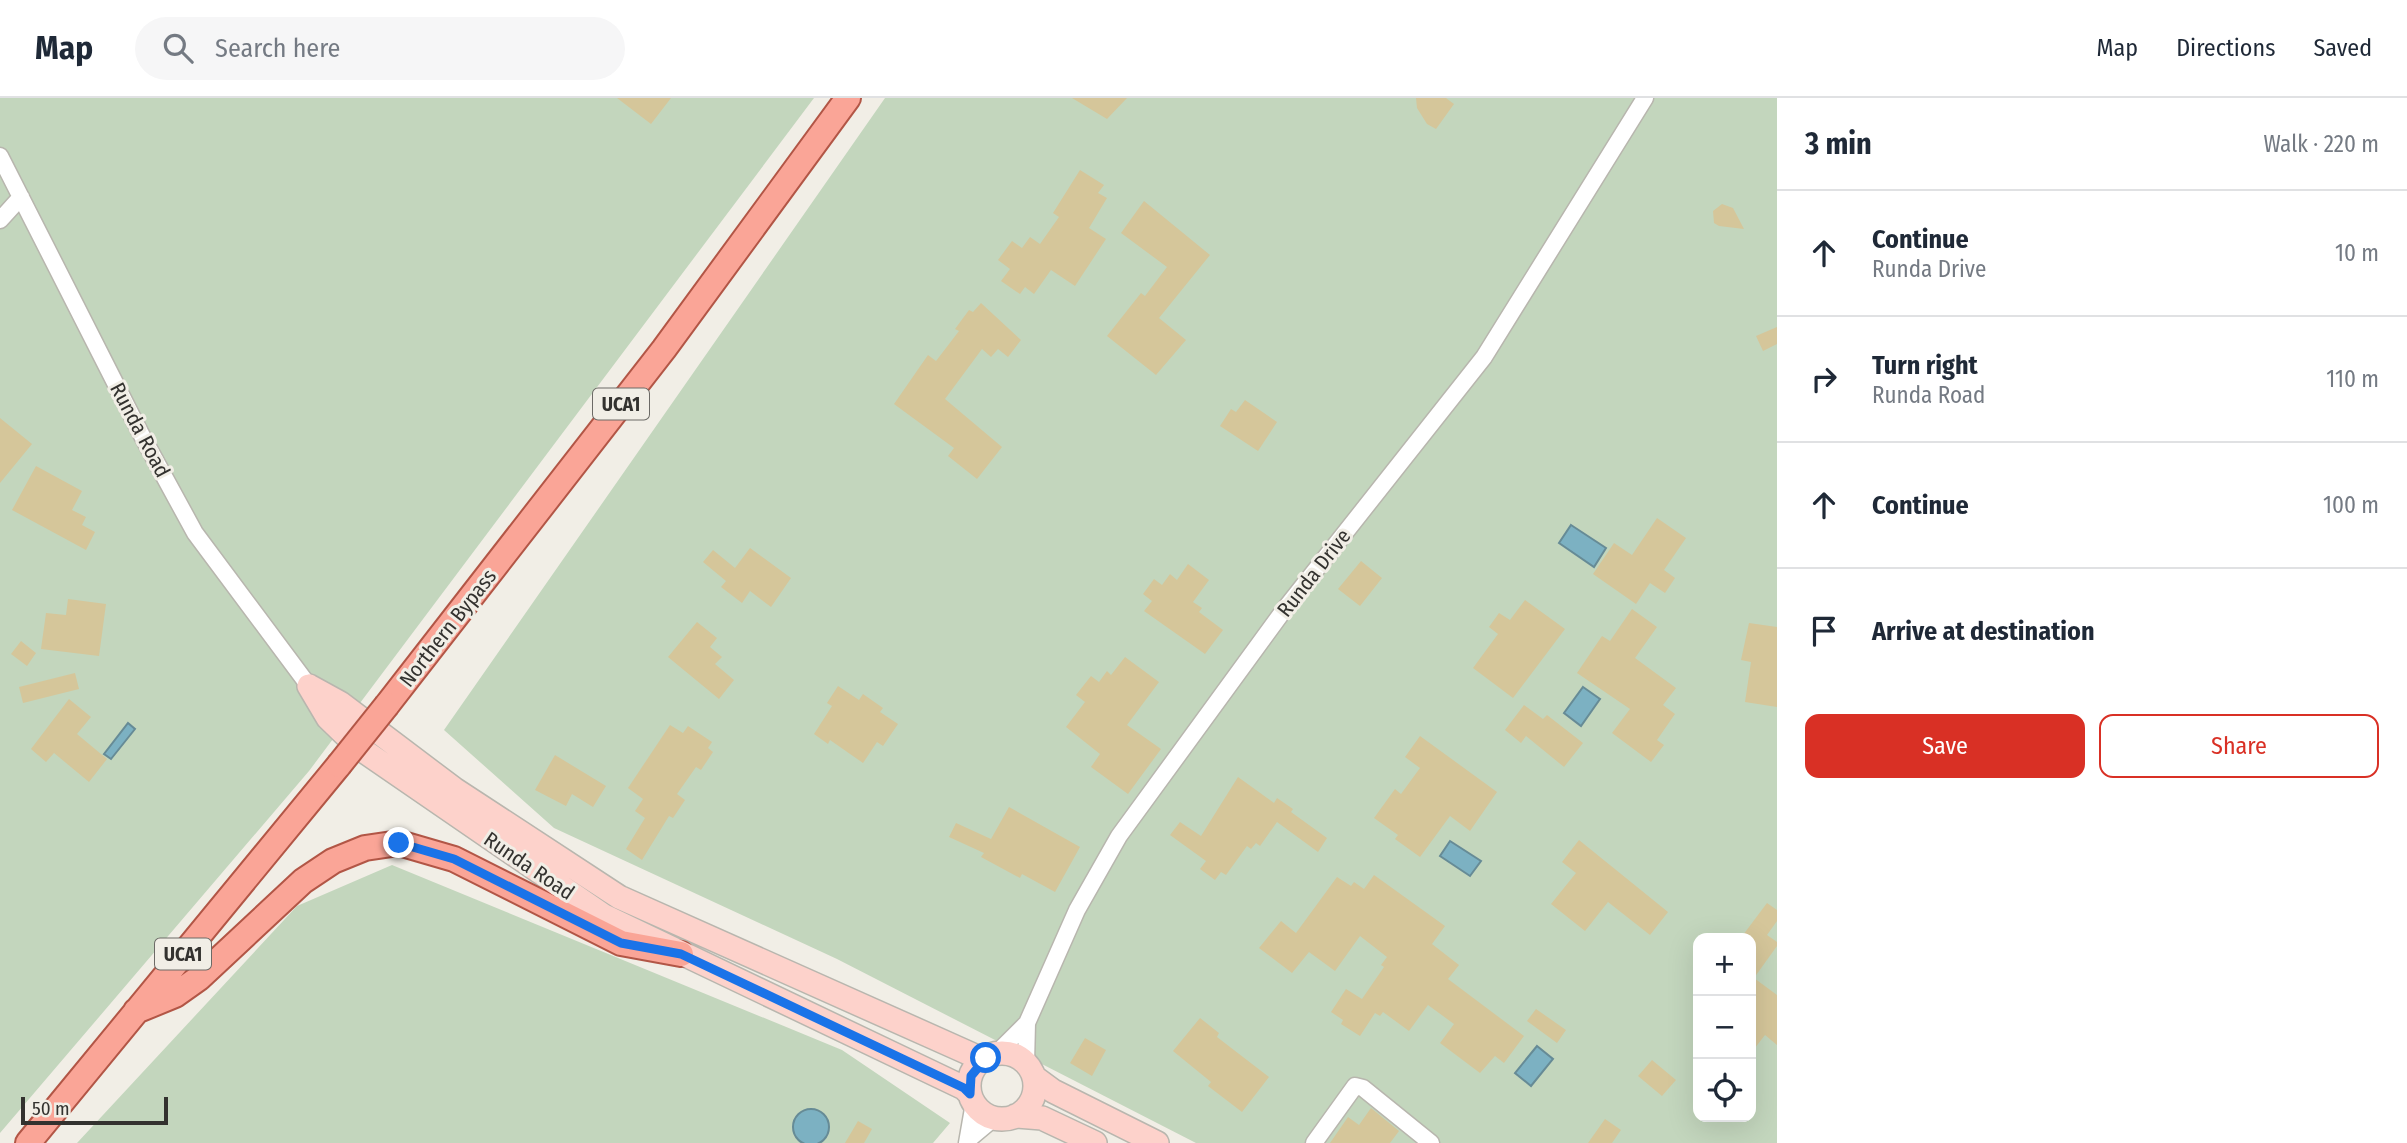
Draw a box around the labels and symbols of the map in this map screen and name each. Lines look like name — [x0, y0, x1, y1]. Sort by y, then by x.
street label: Runda Road — [104, 378, 176, 482]
road number: UCA1 — [593, 388, 649, 420]
street label: Runda Drive — [1272, 524, 1356, 622]
street label: Northern Bypass — [394, 564, 502, 692]
street label: Runda Road — [479, 826, 579, 906]
route end — [383, 827, 414, 858]
road number: UCA1 — [155, 939, 211, 970]
route start — [970, 1042, 1001, 1073]
scale bar — [21, 1094, 168, 1126]

